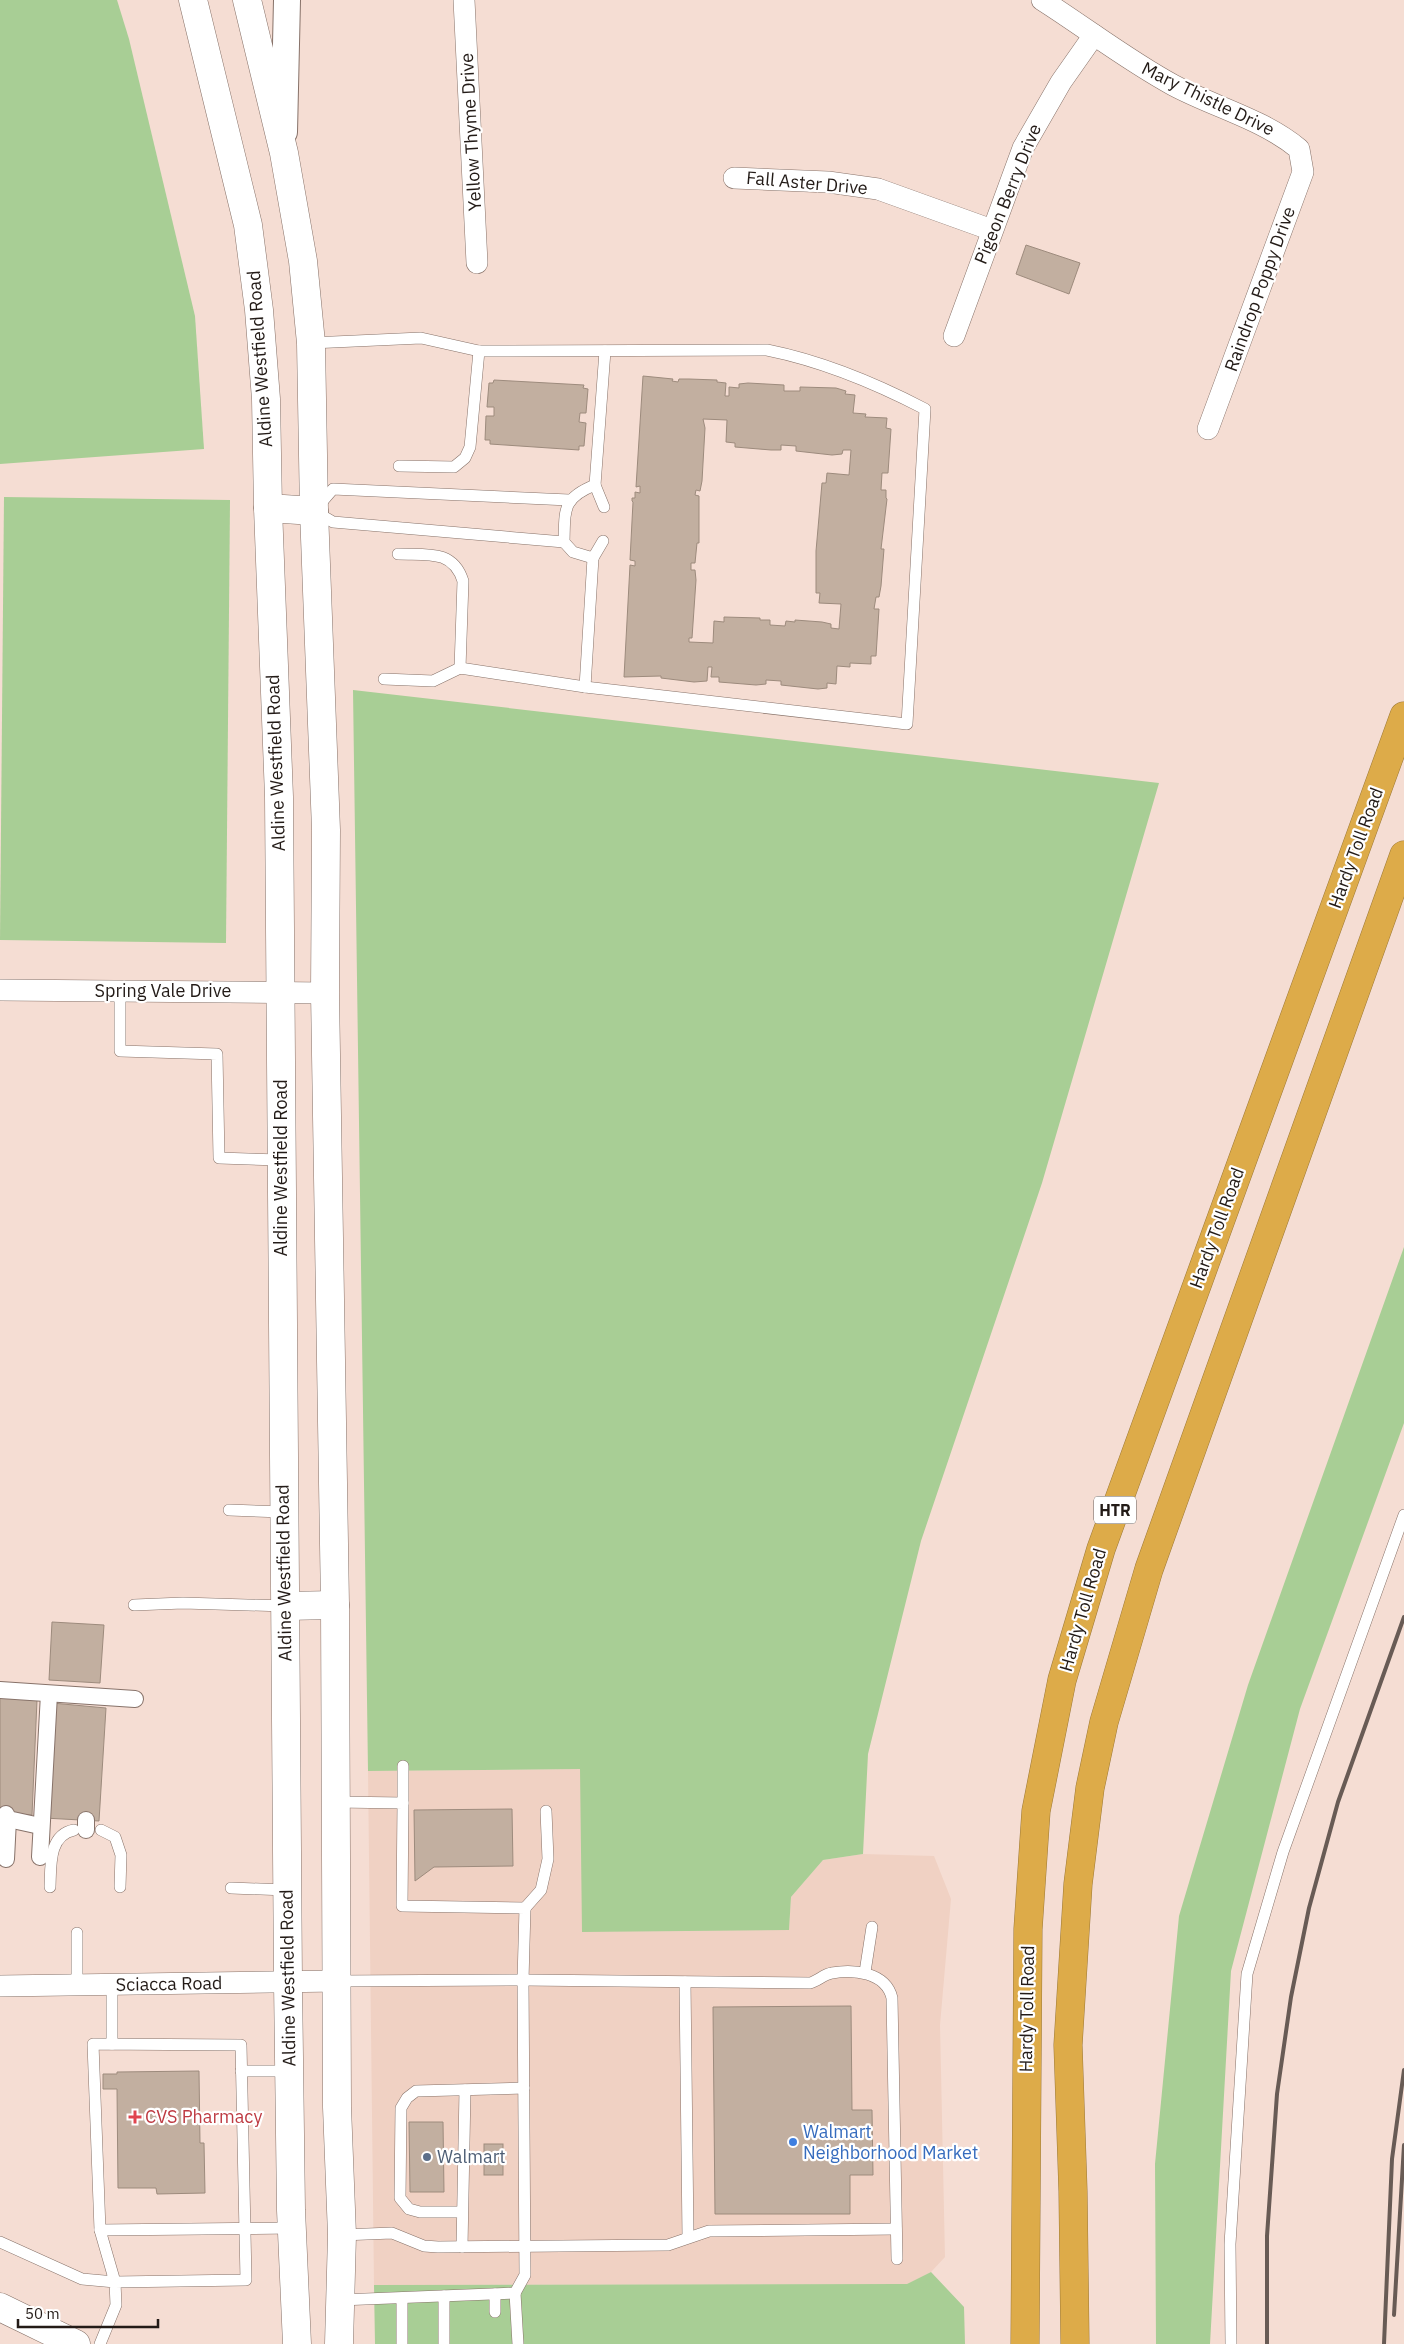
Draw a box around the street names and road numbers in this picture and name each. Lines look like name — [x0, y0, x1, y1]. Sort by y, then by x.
street label: Yellow Thyme Drive — [455, 52, 486, 212]
street label: Mary Thistle Drive — [1138, 56, 1279, 141]
street label: Pigeon Berry Drive — [969, 120, 1046, 267]
street label: Fall Aster Drive — [745, 166, 869, 199]
street label: Raindrop Poppy Drive — [1219, 203, 1300, 374]
street label: Aldine Westfield Road — [242, 270, 277, 448]
street label: Aldine Westfield Road — [261, 674, 290, 852]
street label: Hardy Toll Road — [1323, 784, 1388, 911]
street label: Spring Vale Drive — [95, 979, 232, 1002]
street label: Aldine Westfield Road — [269, 1079, 292, 1257]
street label: Hardy Toll Road — [1184, 1164, 1249, 1291]
street label: Aldine Westfield Road — [270, 1484, 297, 1662]
road number: HTR — [1094, 1496, 1136, 1524]
street label: Hardy Toll Road — [1054, 1546, 1111, 1674]
street label: Aldine Westfield Road — [274, 1889, 301, 2067]
street label: Hardy Toll Road — [1014, 1945, 1039, 2073]
street label: Sciacca Road — [115, 1971, 223, 1996]

